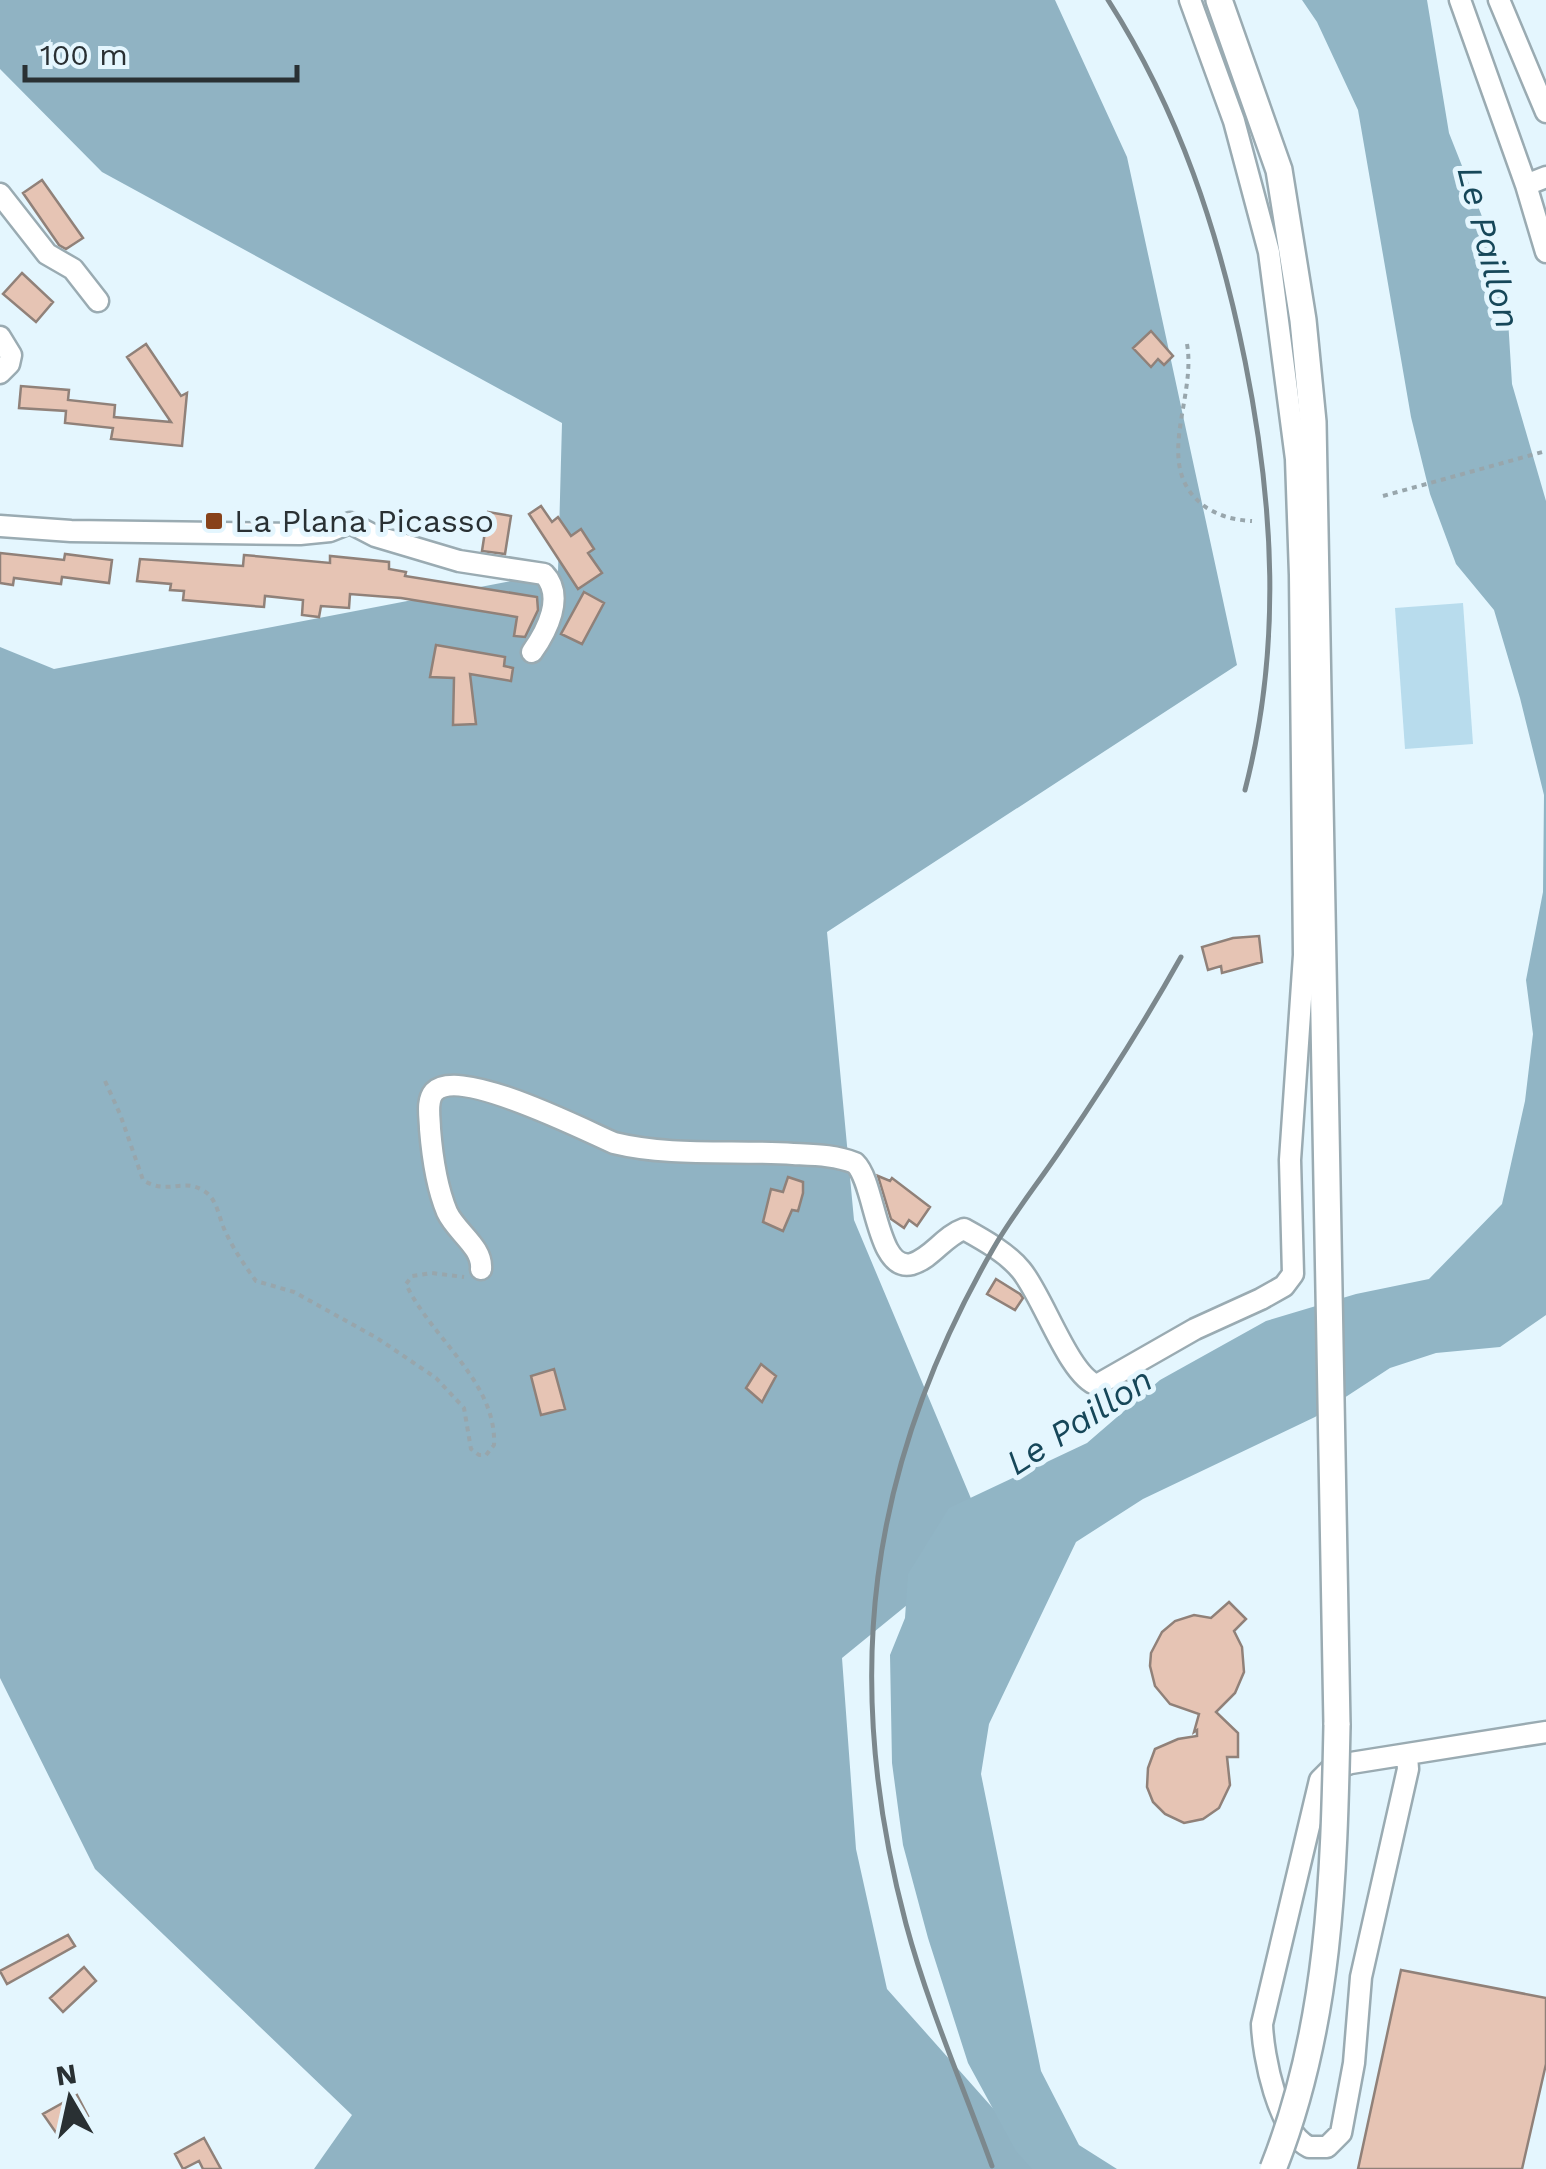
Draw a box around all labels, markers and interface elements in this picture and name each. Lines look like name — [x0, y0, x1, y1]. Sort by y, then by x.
scale bar — [25, 20, 298, 82]
text: 100 m — [40, 37, 128, 72]
water label: Le Paillon — [1449, 161, 1529, 333]
place label: La Plana Picasso — [234, 502, 494, 540]
marker: La Plana Picasso — [203, 510, 225, 532]
water label: Le Paillon — [998, 1358, 1160, 1484]
north arrow — [20, 2049, 120, 2149]
text: N — [53, 2057, 79, 2093]

